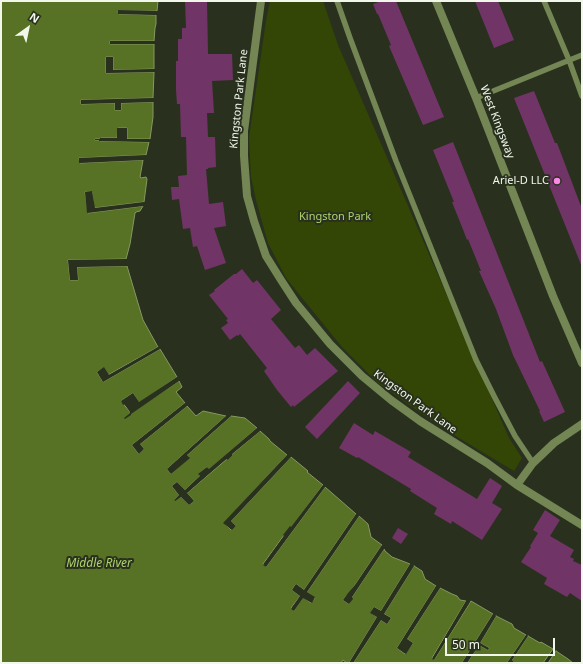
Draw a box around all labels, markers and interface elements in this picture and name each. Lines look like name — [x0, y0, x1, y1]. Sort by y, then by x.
north arrow — [8, 8, 48, 48]
text: N — [27, 9, 43, 26]
street label: Kingston Park Lane — [227, 49, 251, 149]
street label: West Kingsway — [477, 84, 517, 160]
place label: Ariel-D LLC — [493, 174, 549, 188]
marker: Ariel-D LLC — [552, 176, 562, 186]
park label: Kingston Park — [299, 210, 371, 224]
street label: Kingston Park Lane — [371, 367, 459, 437]
water label: Middle River — [66, 557, 132, 571]
scale bar — [447, 630, 557, 656]
text: 50 m — [452, 636, 480, 653]

